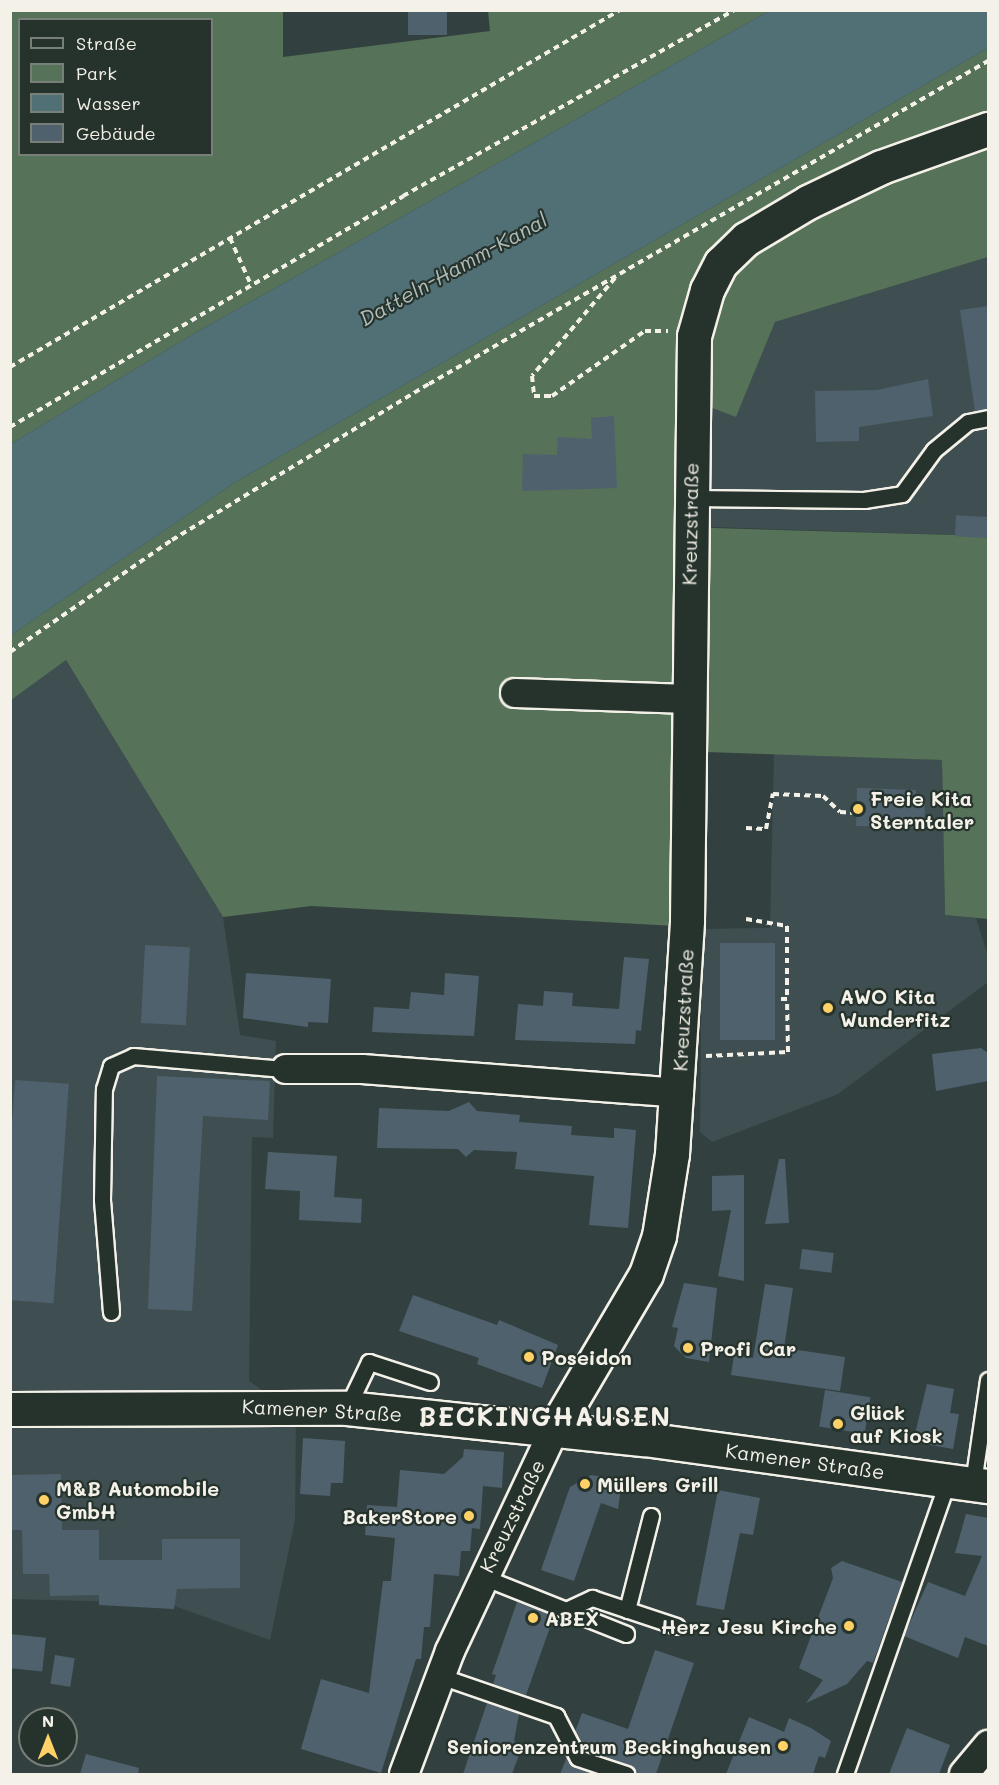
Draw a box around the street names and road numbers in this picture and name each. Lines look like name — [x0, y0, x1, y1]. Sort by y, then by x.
street label: Kreuzstraße — [677, 462, 703, 586]
street label: Kreuzstraße — [668, 948, 698, 1072]
street label: Kamener Straße — [241, 1394, 403, 1426]
street label: Kamener Straße — [724, 1438, 886, 1484]
street label: Kreuzstraße — [474, 1456, 550, 1576]

